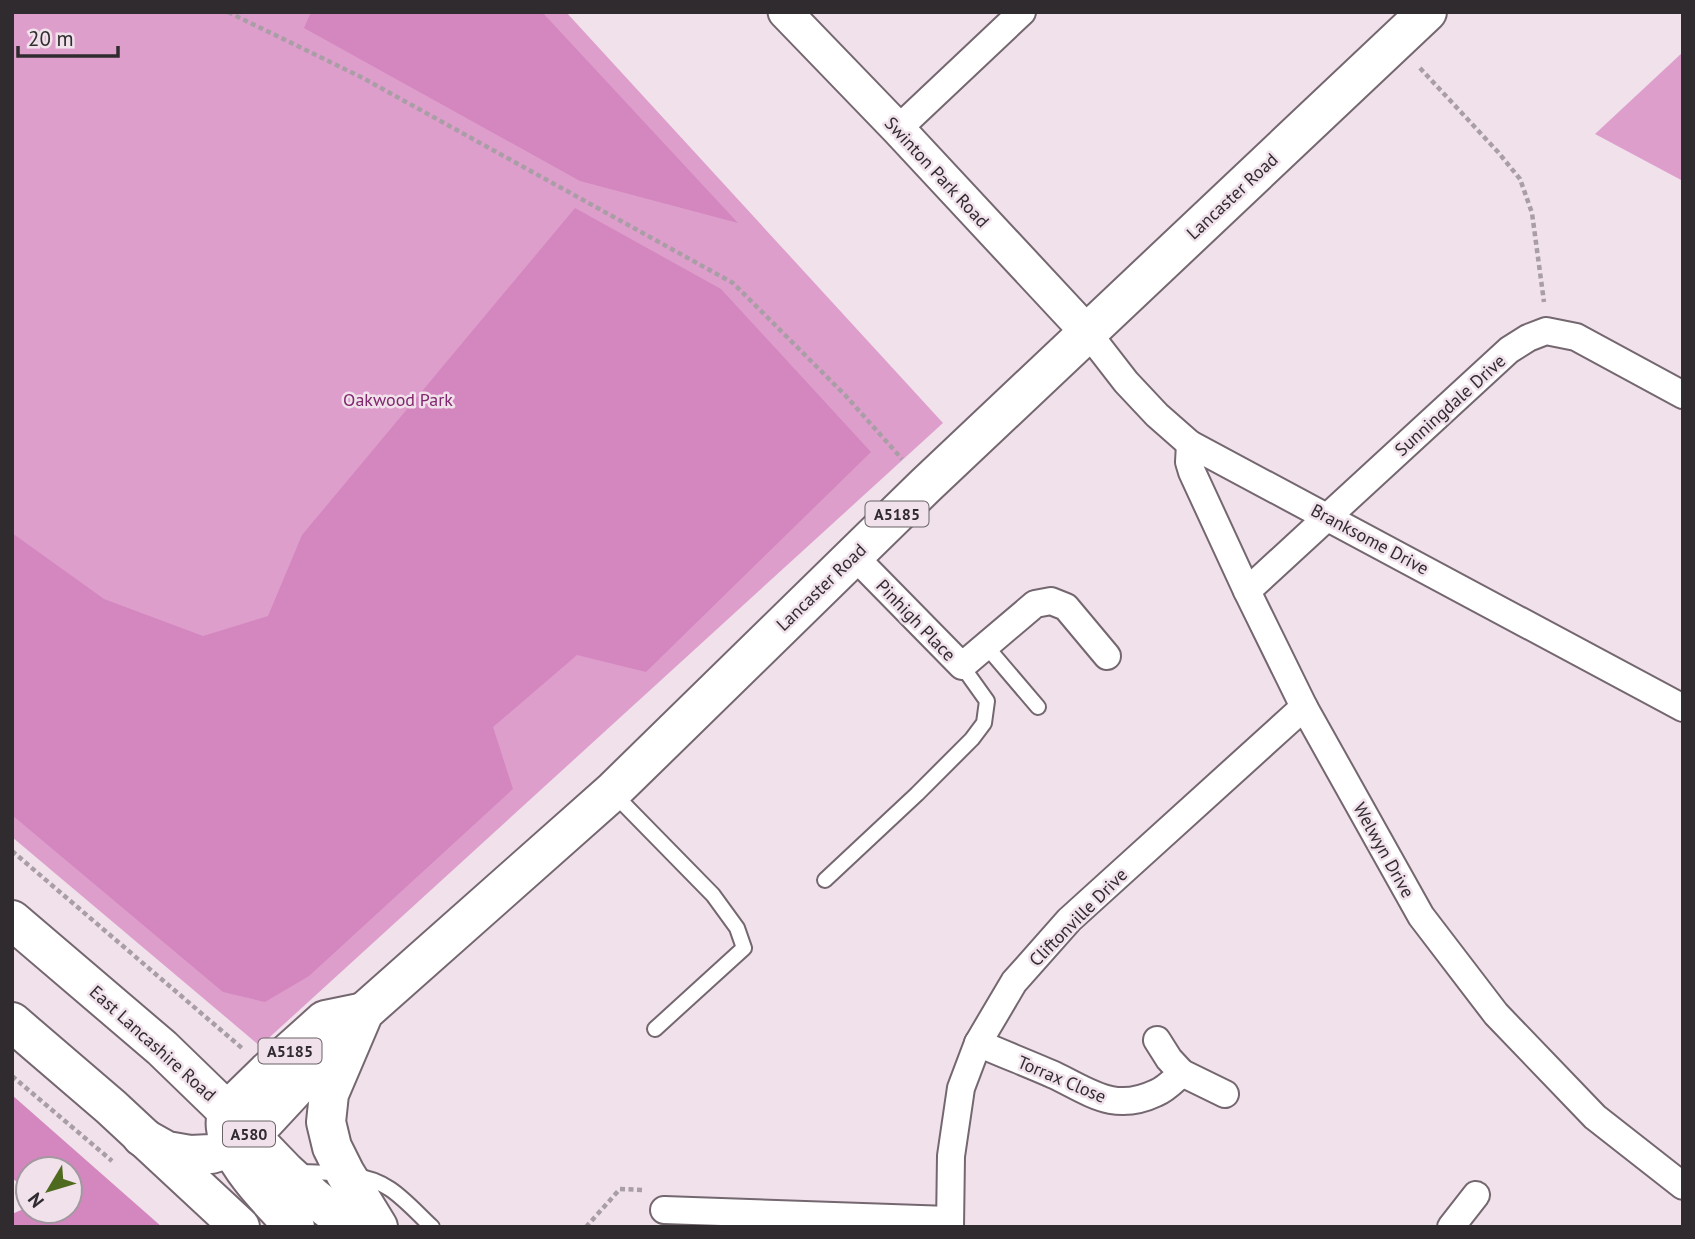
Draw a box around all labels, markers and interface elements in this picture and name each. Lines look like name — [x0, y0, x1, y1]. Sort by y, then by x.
scale bar — [18, 14, 117, 58]
text: 20 m — [28, 25, 74, 52]
street label: Swinton Park Road — [880, 112, 994, 232]
street label: Lancaster Road — [1182, 148, 1282, 244]
street label: Sunningdale Drive — [1390, 349, 1510, 461]
park label: Oakwood Park — [343, 388, 453, 411]
street label: Branksome Drive — [1307, 498, 1433, 580]
road number: A5185 — [866, 502, 928, 526]
street label: Lancaster Road — [771, 538, 871, 636]
street label: Pinhigh Place — [871, 574, 961, 666]
street label: Welwyn Drive — [1348, 798, 1420, 902]
street label: Cliftonville Drive — [1024, 863, 1132, 971]
street label: East Lancashire Road — [85, 980, 221, 1106]
road number: A5185 — [258, 1038, 322, 1064]
street label: Torrax Close — [1014, 1050, 1110, 1108]
road number: A580 — [223, 1122, 275, 1146]
north arrow — [14, 1155, 84, 1225]
text: N — [22, 1188, 49, 1213]

